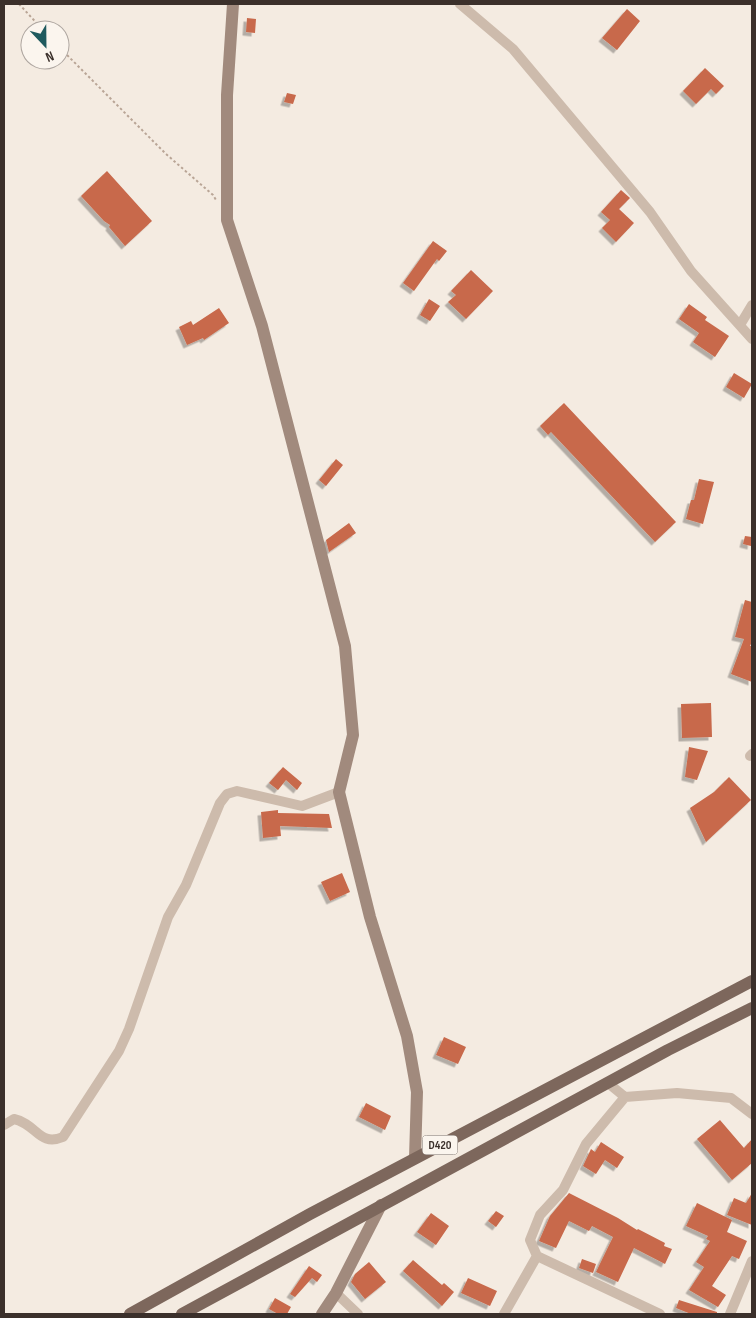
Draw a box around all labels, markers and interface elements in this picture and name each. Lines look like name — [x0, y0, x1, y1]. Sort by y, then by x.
north arrow — [20, 20, 70, 70]
text: N — [43, 47, 56, 66]
road number: D420 — [422, 1136, 458, 1154]

